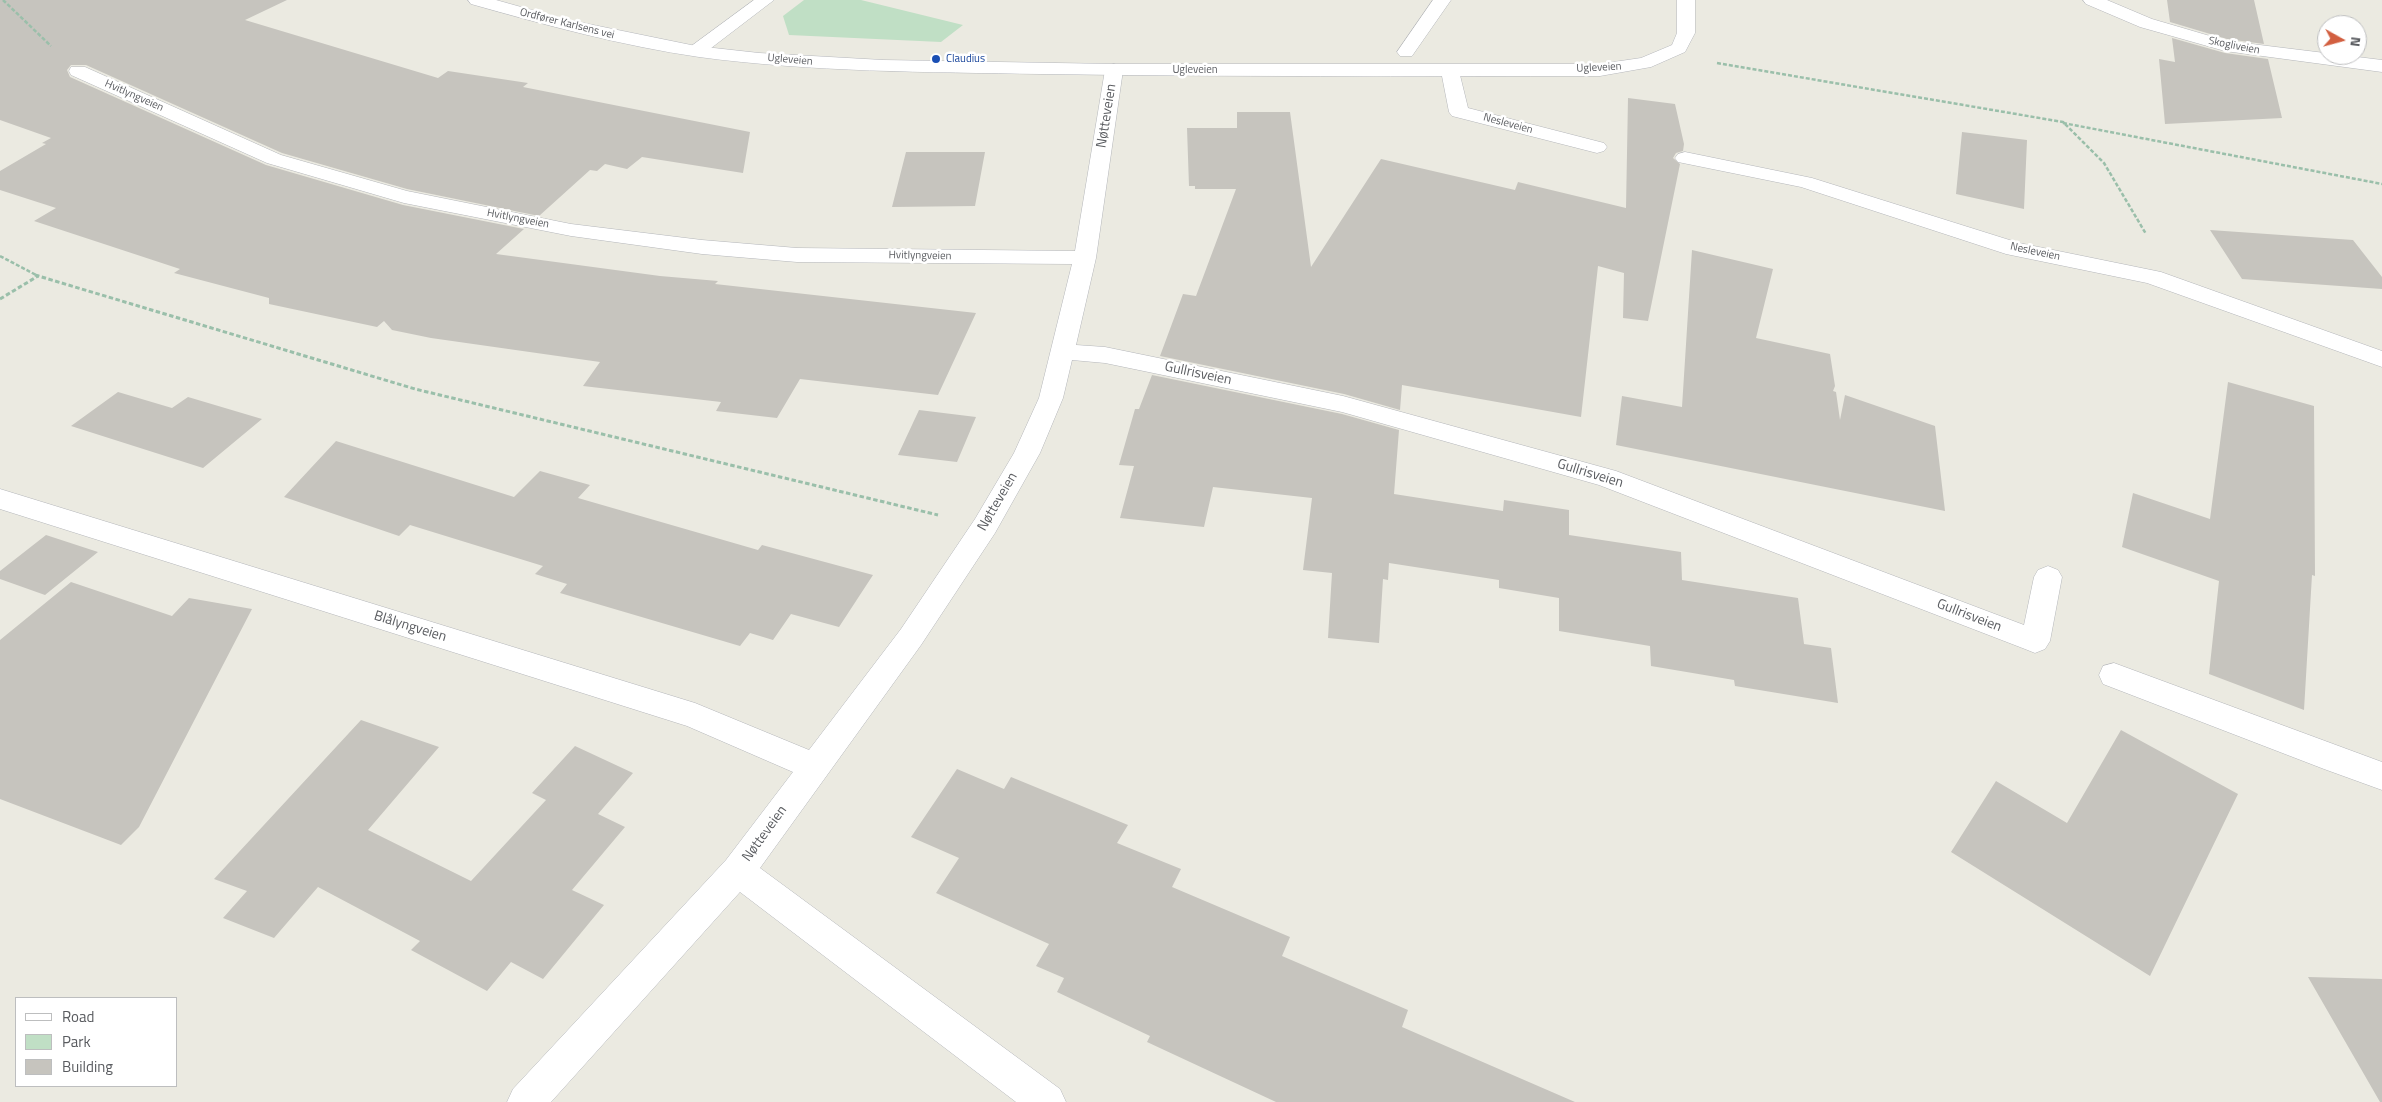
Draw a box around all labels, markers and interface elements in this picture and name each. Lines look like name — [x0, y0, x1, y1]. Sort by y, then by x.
street label: Ordfører Karlsens vei — [518, 6, 616, 42]
north arrow — [2317, 15, 2367, 65]
street label: Skogliveien — [2207, 35, 2261, 57]
text: N — [2345, 36, 2367, 48]
street label: Ugleveien — [767, 51, 813, 69]
place label: Claudius — [946, 52, 985, 66]
marker: Claudius — [930, 53, 942, 65]
street label: Ugleveien — [1576, 60, 1622, 76]
street label: Ugleveien — [1172, 63, 1218, 77]
street label: Hvitlyngveien — [103, 77, 165, 115]
street label: Nøtteveien — [1094, 83, 1120, 149]
street label: Nesleveien — [1482, 111, 1534, 137]
street label: Hvitlyngveien — [486, 207, 550, 231]
street label: Nesleveien — [2009, 240, 2061, 264]
street label: Hvitlyngveien — [888, 249, 952, 263]
street label: Gullrisveien — [1163, 359, 1233, 389]
street label: Gullrisveien — [1555, 456, 1625, 492]
street label: Nøtteveien — [975, 470, 1021, 534]
street label: Gullrisveien — [1934, 596, 2004, 636]
street label: Blålyngveien — [372, 608, 448, 646]
street label: Nøtteveien — [739, 803, 791, 865]
legend — [15, 997, 178, 1087]
text: Road — [62, 1005, 94, 1028]
text: Park — [62, 1030, 91, 1053]
text: Building — [62, 1055, 113, 1078]

